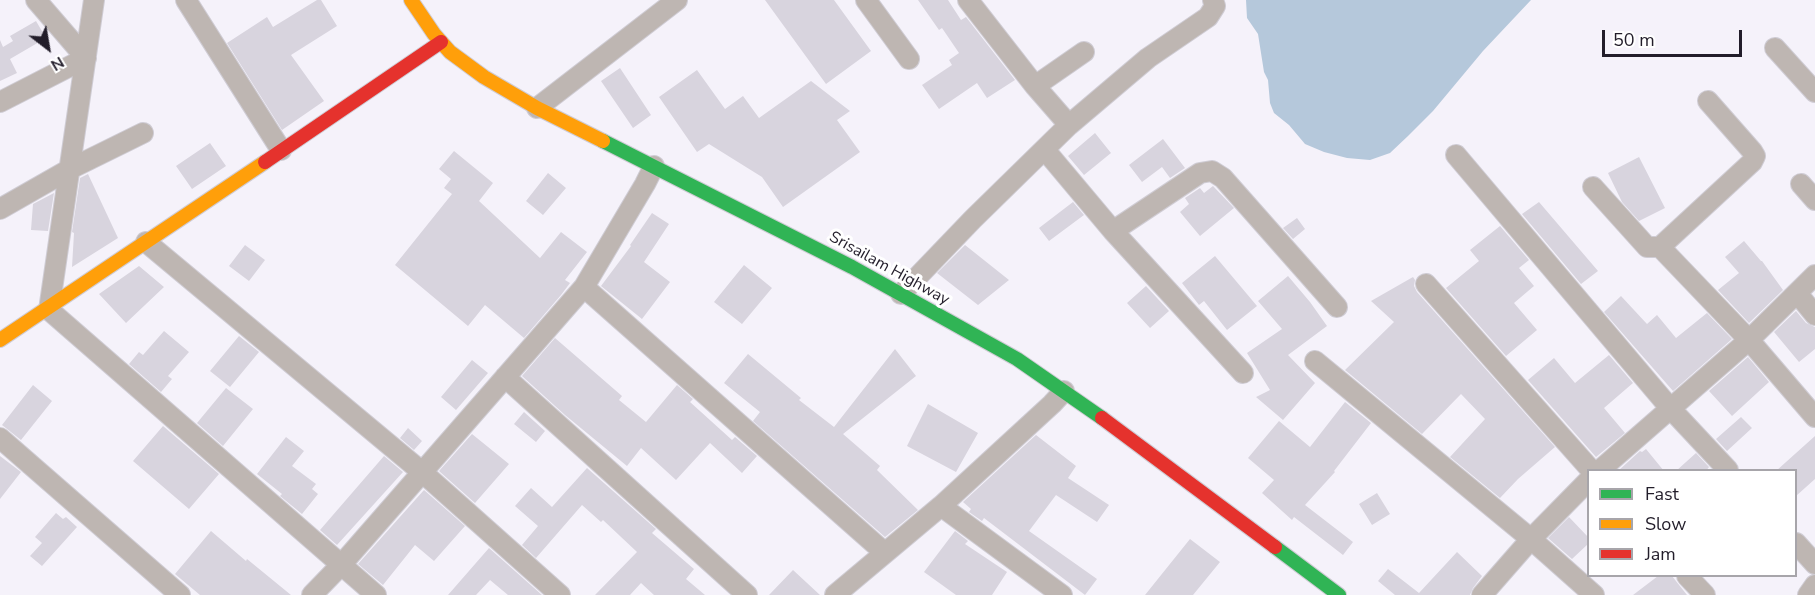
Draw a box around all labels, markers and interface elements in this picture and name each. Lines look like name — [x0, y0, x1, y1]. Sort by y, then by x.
north arrow — [18, 18, 78, 78]
scale bar — [1605, 18, 1744, 56]
text: 50 m — [1613, 28, 1655, 52]
text: N — [46, 51, 68, 76]
street label: Srisailam Highway — [826, 228, 952, 310]
legend — [1587, 469, 1797, 577]
text: Fast — [1645, 482, 1679, 506]
text: Slow — [1645, 512, 1686, 536]
text: Jam — [1645, 542, 1676, 566]

